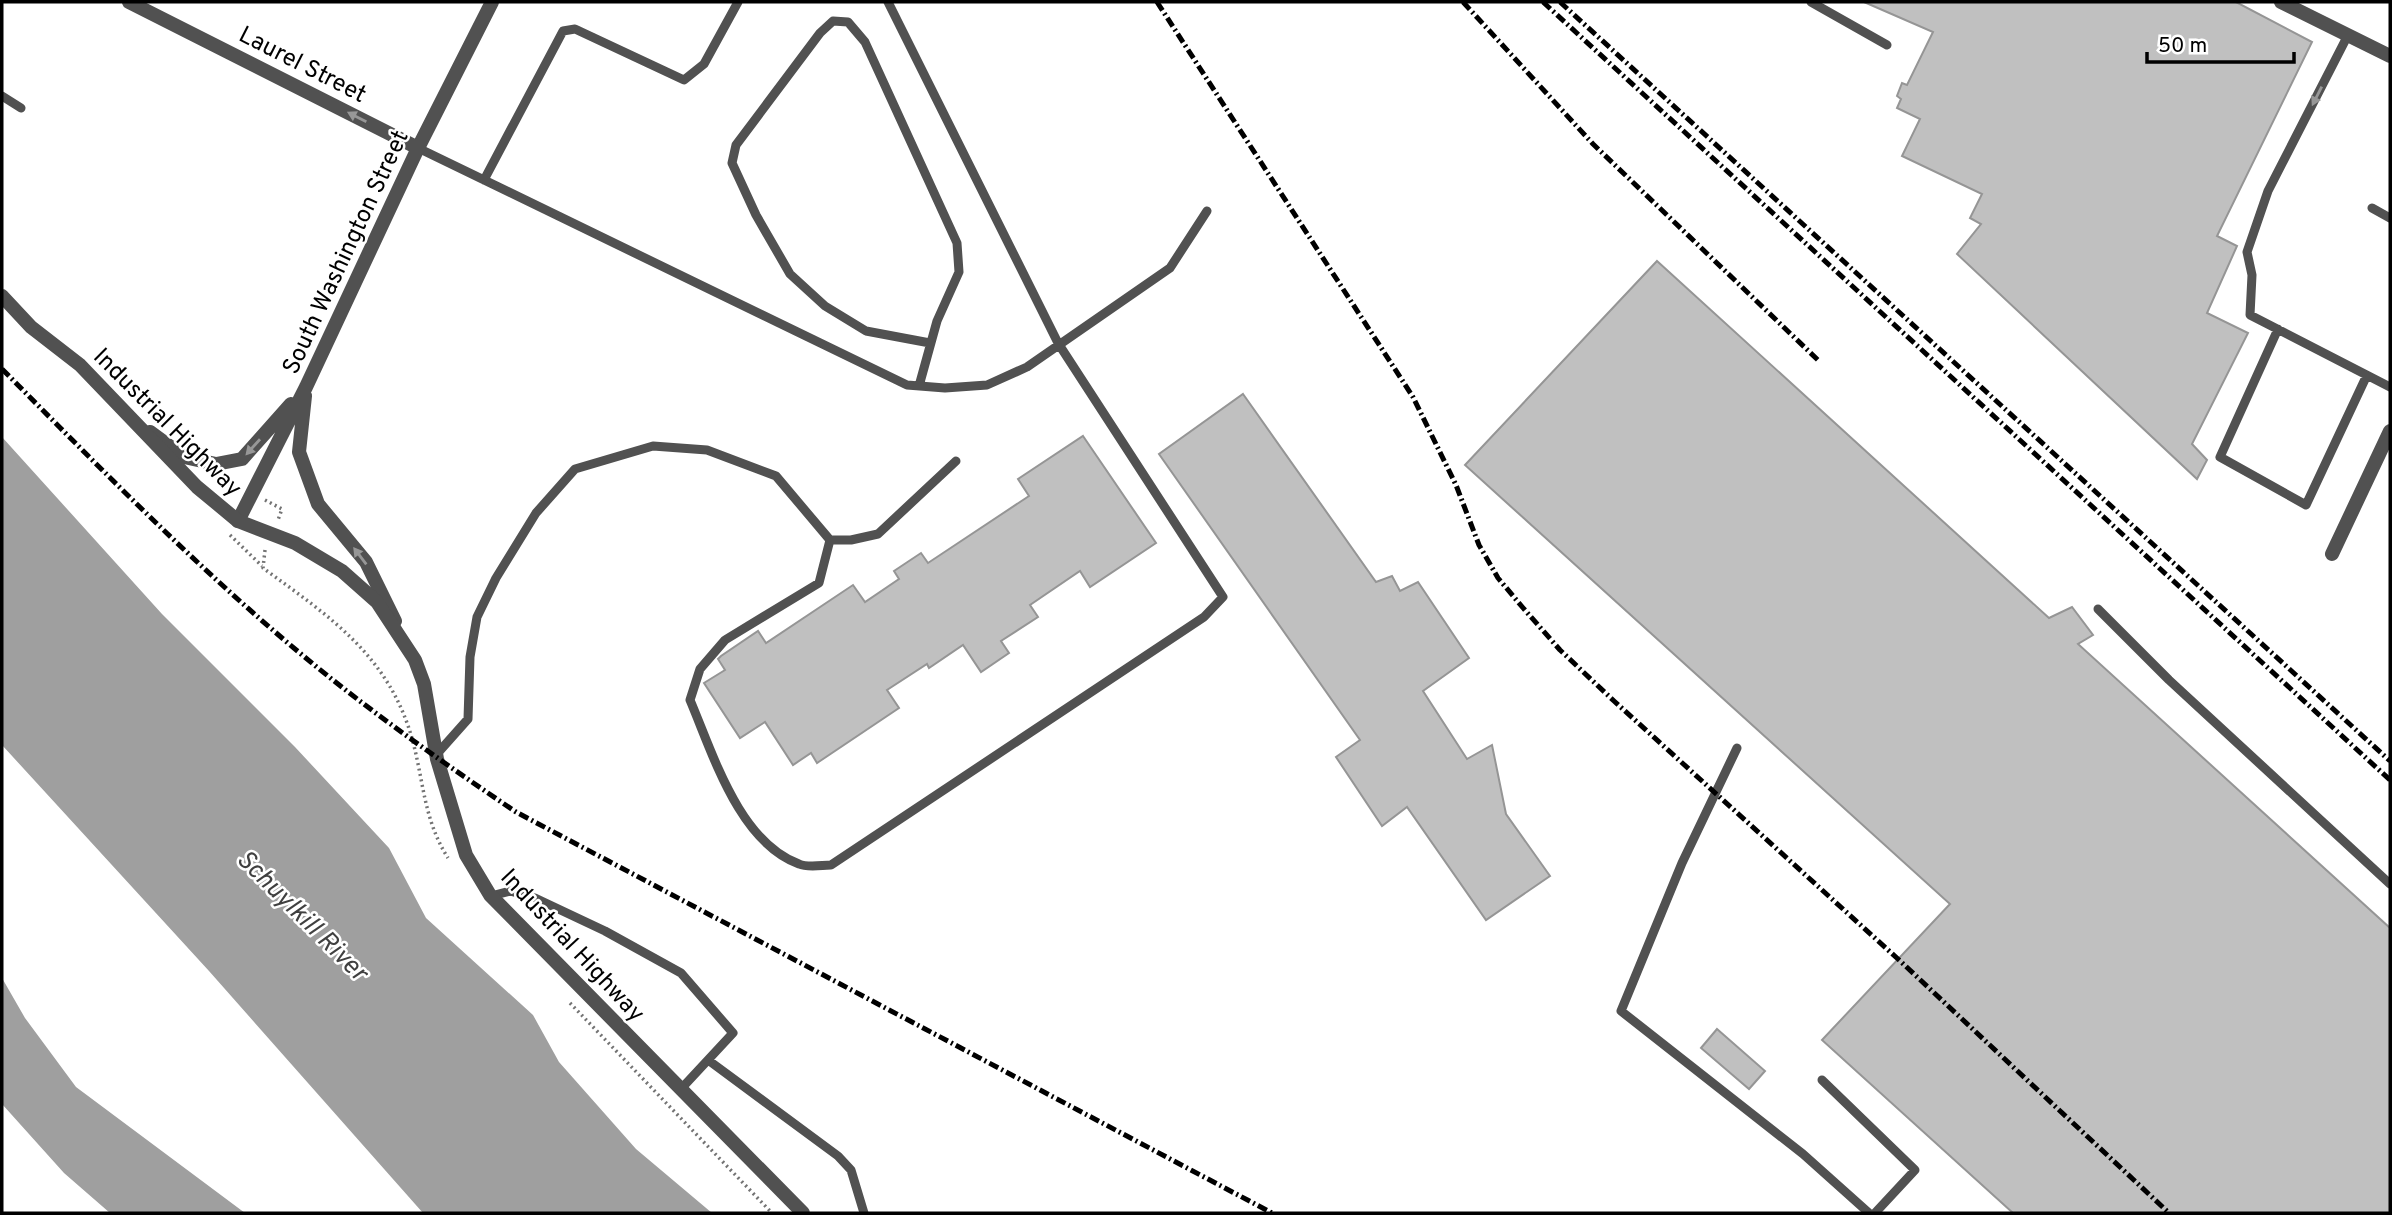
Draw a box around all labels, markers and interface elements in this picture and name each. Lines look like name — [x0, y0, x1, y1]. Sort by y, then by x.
street label: Laurel Street — [233, 21, 371, 111]
scale bar — [2147, 21, 2294, 65]
text: 50 m — [2158, 33, 2207, 60]
one-way arrow — [2312, 86, 2323, 106]
one-way arrow — [347, 112, 367, 123]
street label: South Washington Street — [277, 126, 417, 380]
street label: Industrial Highway — [86, 343, 247, 504]
one-way arrow — [245, 438, 261, 456]
one-way arrow — [354, 547, 368, 565]
water label: Schuylkill River — [229, 844, 375, 991]
street label: Industrial Highway — [493, 864, 650, 1029]

